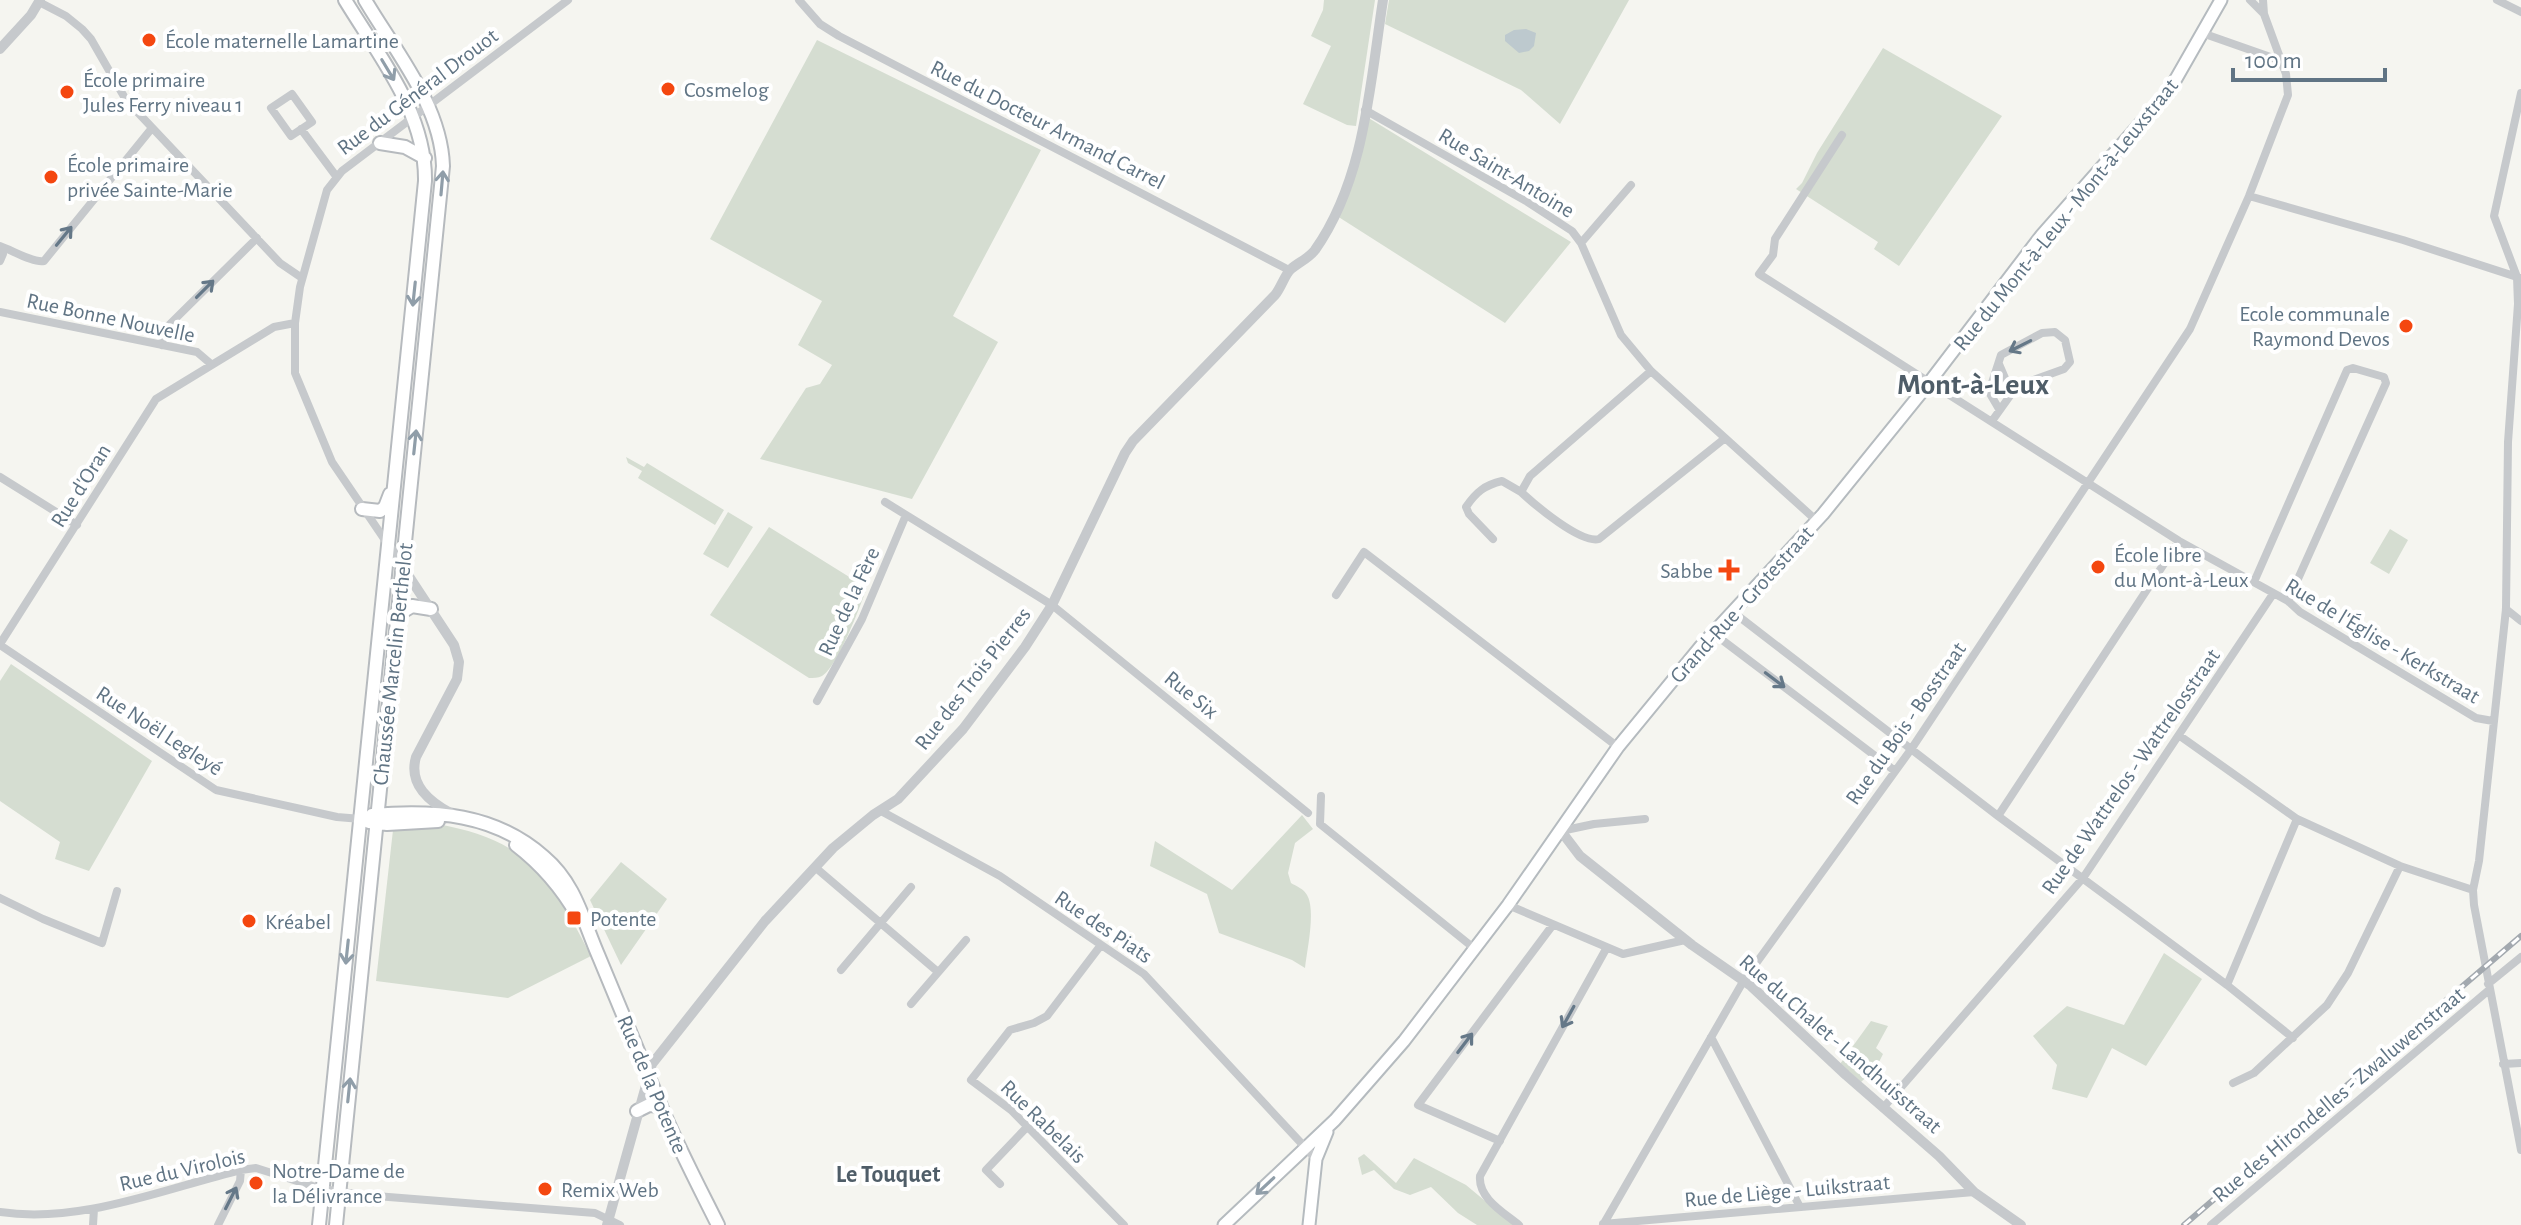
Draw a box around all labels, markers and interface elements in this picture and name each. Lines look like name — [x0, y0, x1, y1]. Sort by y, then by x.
street label: Rue du Général Drouot — [333, 24, 502, 159]
place label: École maternelle Lamartine — [165, 29, 399, 52]
marker: École maternelle Lamartine — [140, 31, 158, 49]
scale bar — [2233, 32, 2385, 82]
text: 100 m — [2245, 49, 2302, 73]
street label: Rue du Docteur Armand Carrel — [927, 56, 1168, 194]
one-way arrow — [380, 58, 396, 81]
place label: École primaire Jules Ferry niveau 1 — [83, 68, 243, 116]
street label: Rue du Mont-à-Leux - Mont-à-Leuxstraat — [1949, 74, 2182, 355]
place label: Cosmelog — [684, 79, 769, 101]
marker: Cosmelog — [659, 80, 677, 98]
marker: École primaire Jules Ferry niveau 1 — [58, 83, 76, 101]
street label: Rue Saint-Antoine — [1435, 124, 1578, 222]
place label: École primaire privée Sainte-Marie — [67, 153, 233, 201]
marker: École primaire privée Sainte-Marie — [42, 168, 60, 186]
one-way arrow — [434, 170, 449, 197]
one-way arrow — [55, 226, 73, 247]
one-way arrow — [195, 280, 214, 299]
one-way arrow — [407, 280, 422, 307]
street label: Rue Bonne Nouvelle — [25, 289, 197, 347]
place label: Ecole communale Raymond Devos — [2239, 303, 2390, 350]
marker: Ecole communale Raymond Devos — [2397, 317, 2415, 335]
one-way arrow — [2008, 338, 2032, 354]
district label: Mont-à-Leux — [1897, 370, 2049, 400]
one-way arrow — [408, 429, 423, 456]
street label: Rue d'Oran — [47, 440, 115, 531]
street label: Grand-Rue - Grotestraat — [1666, 522, 1818, 687]
street label: Chaussée Marcelin Berthelot — [369, 542, 417, 786]
place label: École libre du Mont-à-Leux — [2114, 543, 2249, 591]
street label: Rue de la Fère — [814, 544, 884, 659]
marker: École libre du Mont-à-Leux — [2089, 558, 2107, 576]
place label: Sabbe — [1660, 560, 1713, 582]
marker: Sabbe — [1720, 561, 1738, 579]
street label: Rue de l'Église - Kerkstraat — [2281, 573, 2484, 708]
street label: Rue des Trois Pierres — [911, 603, 1035, 754]
street label: Rue du Bois - Bosstraat — [1842, 638, 1970, 809]
street label: Rue de Wattrelos - Wattrelosstraat — [2038, 645, 2224, 898]
street label: Rue Six — [1160, 667, 1223, 723]
one-way arrow — [1764, 671, 1785, 688]
street label: Rue Noël Legleyé — [92, 682, 227, 780]
street label: Rue des Piats — [1051, 886, 1156, 967]
place label: Potente — [590, 908, 656, 930]
marker: Potente — [565, 909, 583, 927]
place label: Kréabel — [265, 911, 331, 933]
marker: Kréabel — [240, 912, 258, 930]
one-way arrow — [340, 938, 355, 965]
street label: Rue du Chalet - Landhuisstraat — [1735, 950, 1946, 1137]
street label: Rue des Hirondelles - Zwaluwenstraat — [2208, 983, 2469, 1207]
one-way arrow — [1560, 1005, 1576, 1028]
street label: Rue de la Potente — [613, 1012, 691, 1157]
one-way arrow — [1457, 1032, 1473, 1054]
street label: Rue Rabelais — [996, 1076, 1090, 1168]
one-way arrow — [342, 1077, 357, 1104]
street label: Rue du Virolois — [117, 1145, 247, 1195]
place label: Notre-Dame de la Délivrance — [272, 1160, 405, 1207]
district label: Le Touquet — [836, 1163, 940, 1187]
street label: Rue de Liège - Luikstraat — [1683, 1171, 1891, 1211]
marker: Notre-Dame de la Délivrance — [247, 1174, 265, 1192]
one-way arrow — [1256, 1177, 1276, 1195]
place label: Remix Web — [561, 1179, 659, 1201]
marker: Remix Web — [536, 1180, 554, 1198]
one-way arrow — [224, 1187, 240, 1210]

